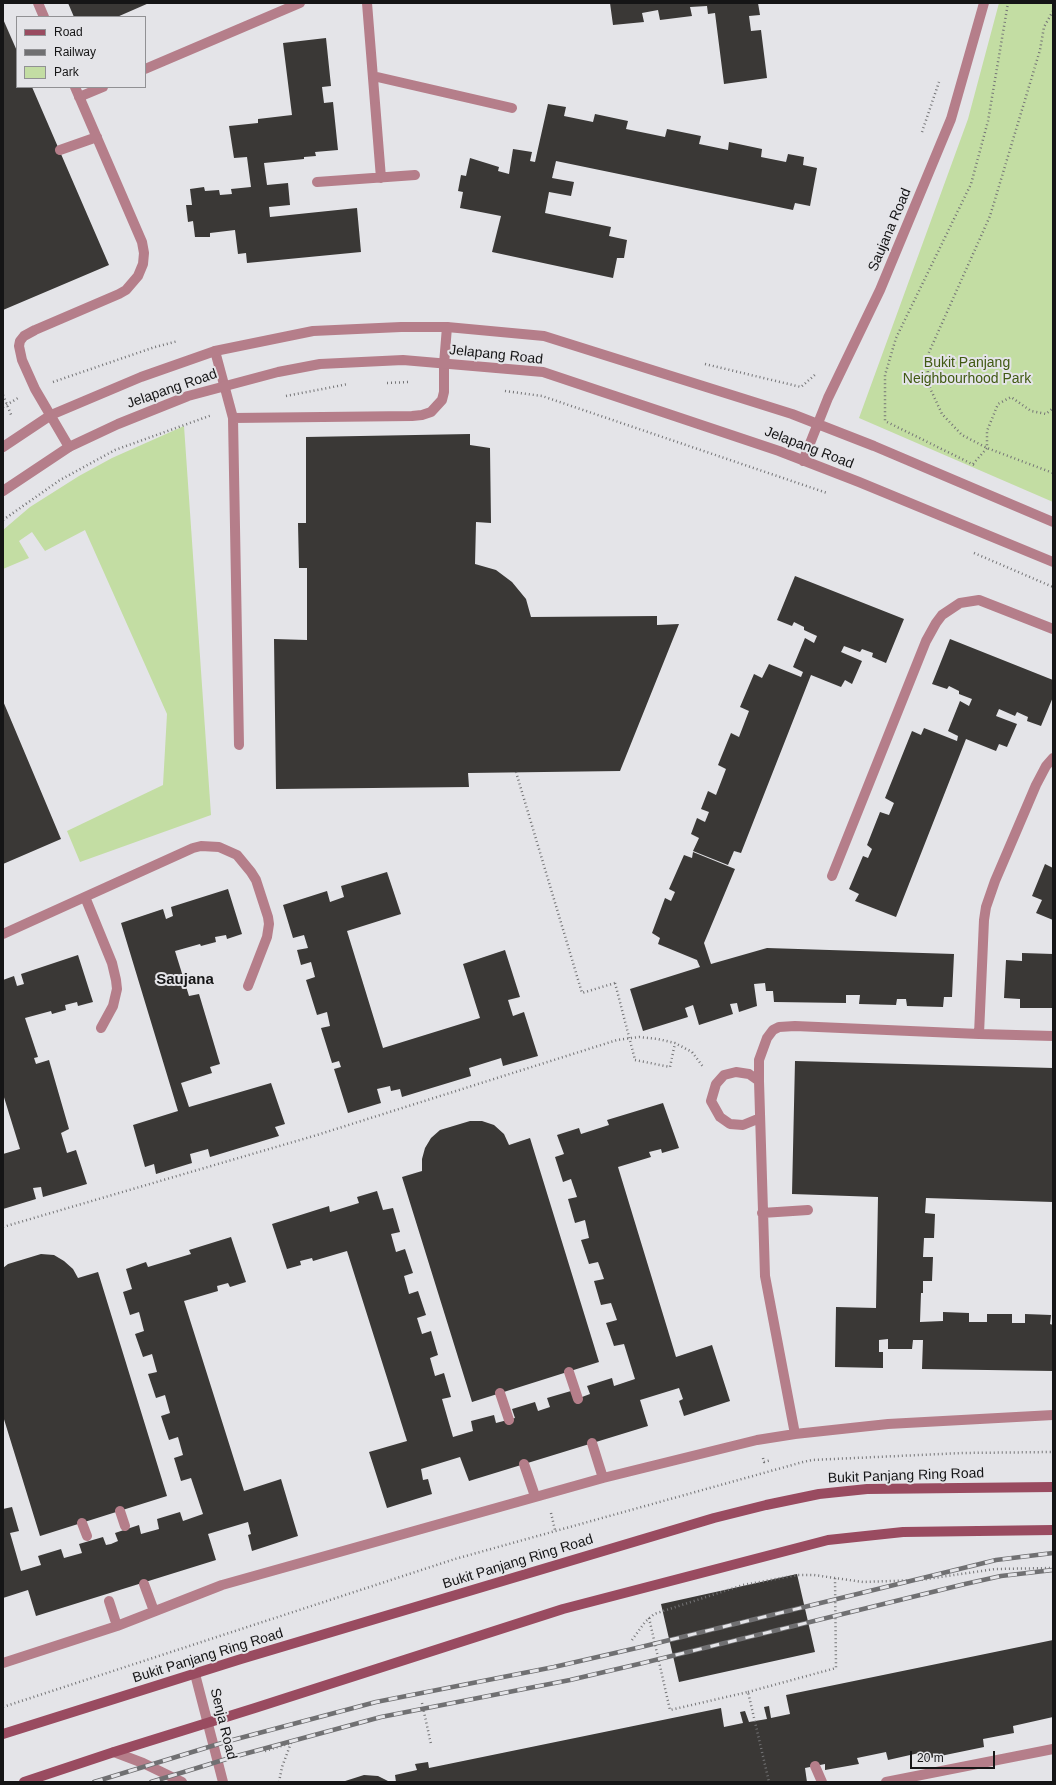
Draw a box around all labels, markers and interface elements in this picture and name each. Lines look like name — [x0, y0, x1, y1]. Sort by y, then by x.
legend — [16, 16, 146, 88]
text: Road — [54, 25, 83, 39]
text: Railway — [54, 45, 96, 59]
text: Park — [54, 65, 79, 79]
street label: Saujana Road — [865, 186, 915, 274]
street label: Jelapang Road — [448, 342, 544, 368]
park label: Bukit Panjang Neighbourhood Park — [903, 355, 1031, 388]
street label: Jelapang Road — [125, 366, 219, 412]
street label: Jelapang Road — [762, 423, 856, 473]
district label: Saujana — [156, 971, 214, 989]
street label: Bukit Panjang Ring Road — [828, 1465, 984, 1487]
street label: Bukit Panjang Ring Road — [441, 1531, 595, 1593]
street label: Bukit Panjang Ring Road — [131, 1625, 285, 1687]
street label: Senja Road — [206, 1686, 240, 1762]
scale bar — [912, 1743, 997, 1769]
text: 20 m — [917, 1751, 944, 1765]

